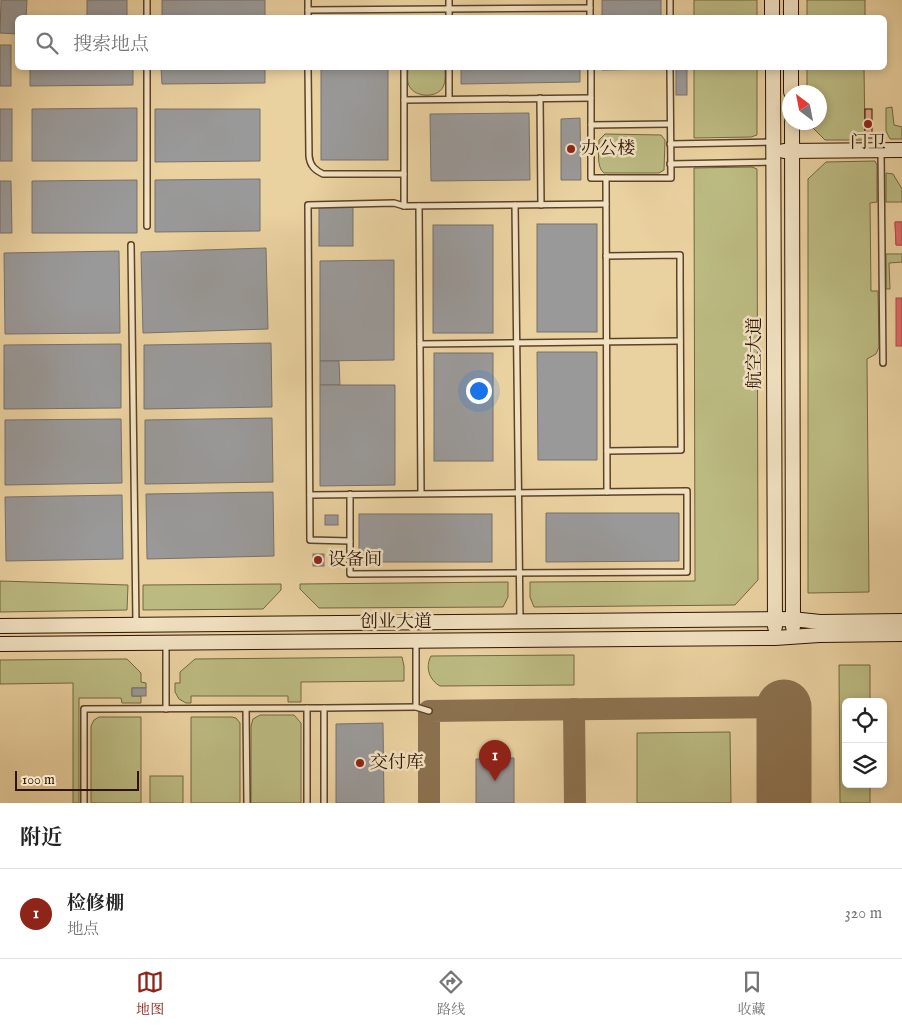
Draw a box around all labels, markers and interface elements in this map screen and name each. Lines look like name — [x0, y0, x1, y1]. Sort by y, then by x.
search box — [15, 15, 887, 70]
icon: search — [33, 29, 61, 57]
text: 搜索地点 — [73, 33, 149, 57]
north arrow — [782, 85, 827, 130]
marker: 门卫 — [862, 118, 874, 130]
place label: 门卫 — [850, 132, 886, 155]
place label: 办公楼 — [581, 138, 635, 161]
marker: 办公楼 — [565, 143, 577, 155]
street label: 航空大道 — [744, 317, 767, 389]
your location — [466, 378, 492, 404]
place label: 设备间 — [328, 549, 382, 572]
marker: 设备间 — [312, 554, 324, 566]
street label: 创业大道 — [360, 611, 432, 634]
map controls — [842, 698, 887, 788]
button: locate — [842, 698, 887, 743]
pin: 1 — [479, 740, 511, 781]
button: layers — [842, 743, 887, 788]
place label: 交付库 — [370, 752, 424, 775]
marker: 交付库 — [354, 757, 366, 769]
scale bar — [15, 768, 139, 791]
text: 100 m — [22, 771, 55, 789]
text: 附近 — [20, 825, 62, 852]
text: 检修棚 — [67, 892, 124, 916]
text: 1 — [33, 904, 39, 924]
text: 320 m — [845, 904, 882, 924]
text: 地点 — [67, 920, 99, 940]
tab: 地图 — [136, 968, 164, 1019]
tab: 路线 — [437, 968, 465, 1019]
tab: 收藏 — [738, 968, 766, 1019]

